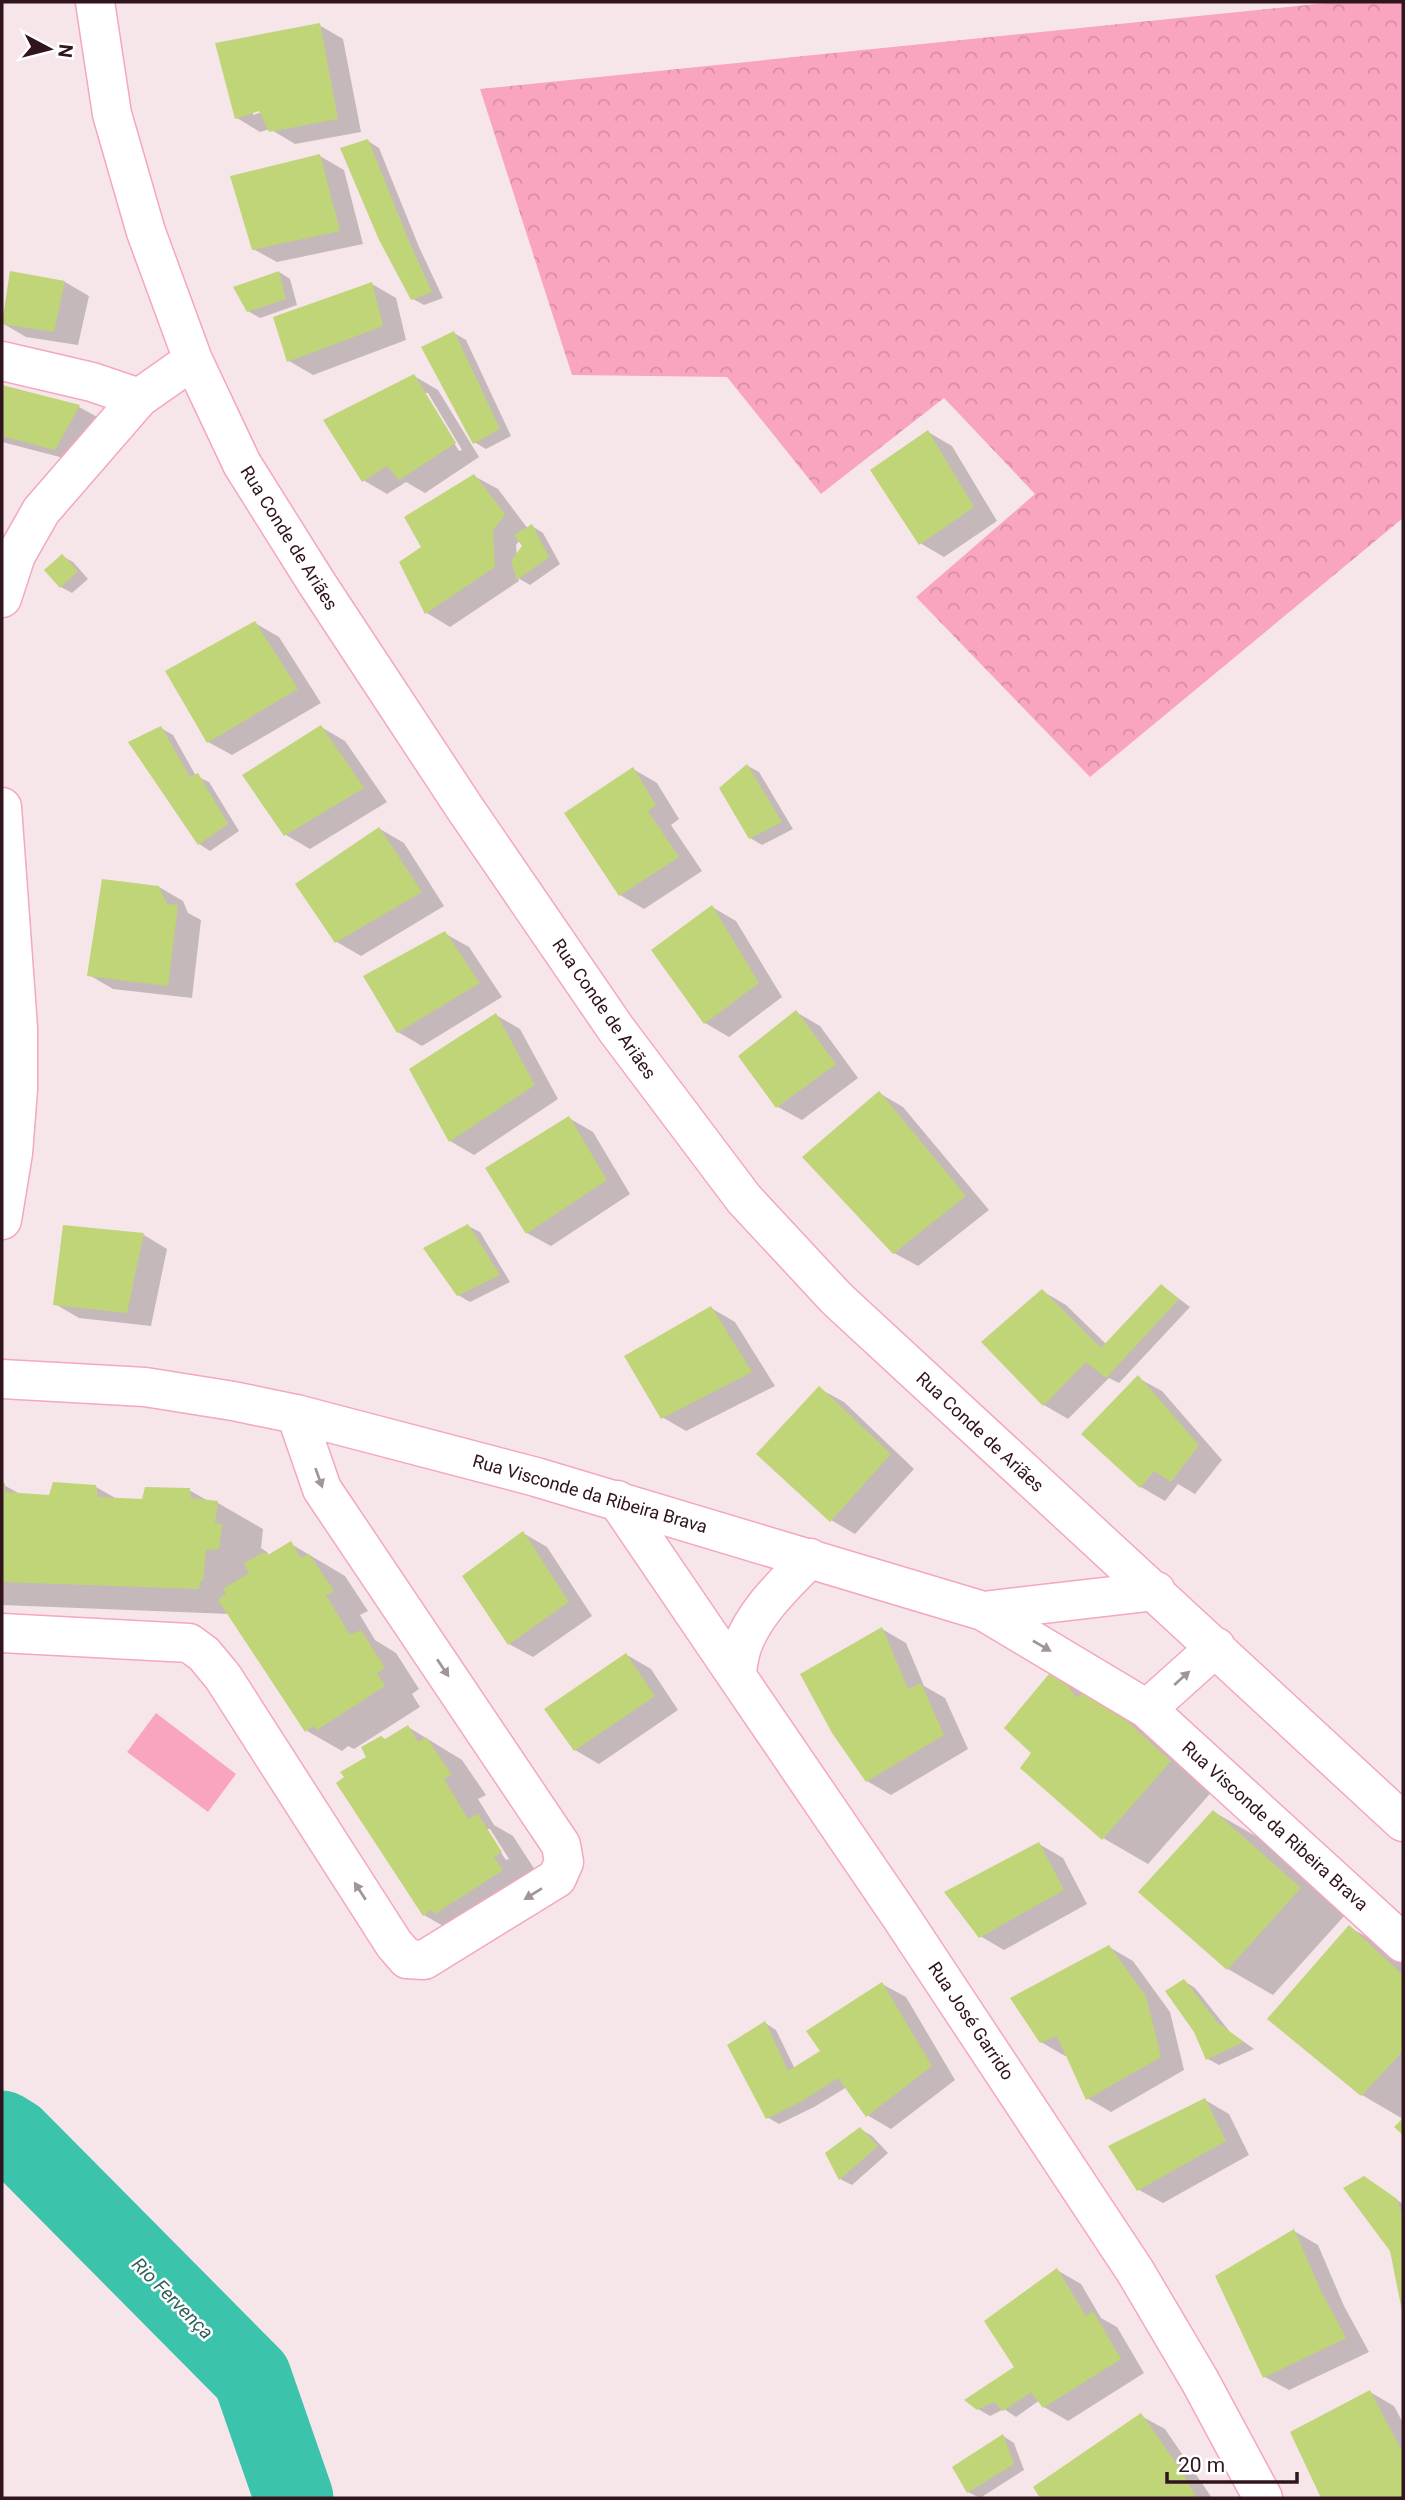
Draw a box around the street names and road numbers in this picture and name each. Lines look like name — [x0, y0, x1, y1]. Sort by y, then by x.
street label: Rua Conde de Ariães — [236, 462, 342, 614]
street label: Rua Conde de Ariães — [548, 935, 661, 1083]
street label: Rua Conde de Ariães — [912, 1367, 1048, 1496]
street label: Rua Visconde da Ribeira Brava — [470, 1450, 710, 1537]
street label: Rua Visconde da Ribeira Brava — [1178, 1736, 1373, 1915]
street label: Rua José Garrido — [924, 1958, 1019, 2084]

